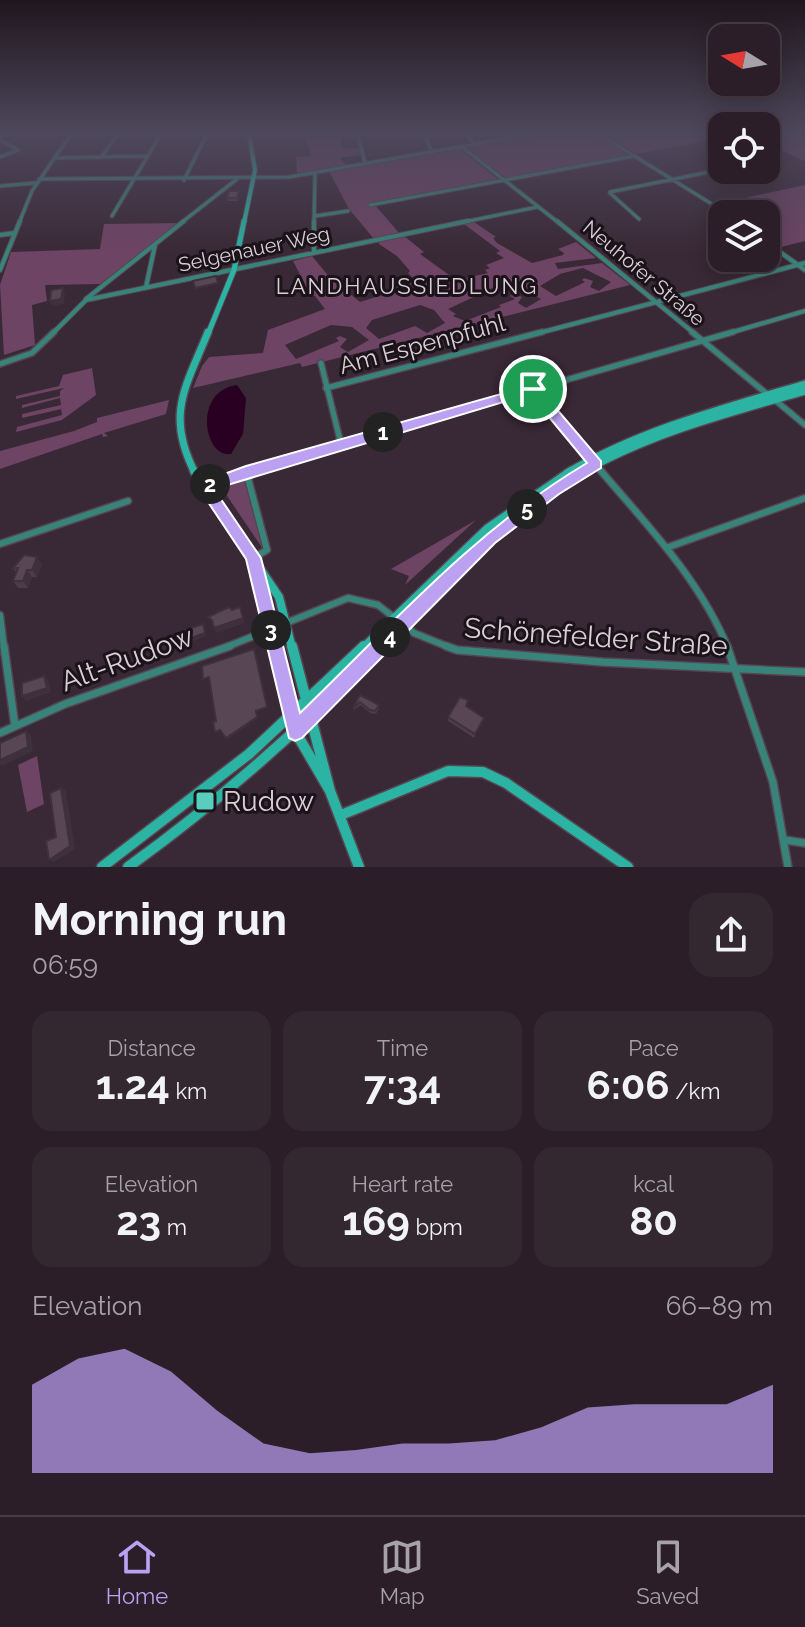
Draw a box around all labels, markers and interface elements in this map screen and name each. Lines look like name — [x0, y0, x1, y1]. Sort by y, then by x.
north arrow — [708, 24, 780, 96]
map controls — [708, 24, 780, 272]
button: locate — [708, 112, 780, 184]
button: layers — [708, 200, 780, 272]
street label: Neuhofer Straße — [578, 215, 710, 331]
street label: Selgenauer Weg — [176, 221, 332, 277]
district label: LANDHAUSSIEDLUNG — [276, 273, 538, 299]
street label: Am Espenpfuhl — [336, 308, 509, 380]
pin — [499, 355, 567, 423]
icon: arrive — [511, 367, 555, 411]
pin: 1 — [363, 412, 403, 452]
text: 1 — [378, 419, 388, 445]
pin: 2 — [190, 464, 230, 504]
text: 2 — [204, 471, 216, 497]
pin: 5 — [507, 489, 547, 529]
text: 5 — [521, 496, 533, 522]
pin: 3 — [251, 610, 291, 650]
street label: Schönefelder Straße — [463, 611, 729, 663]
text: 3 — [265, 617, 277, 643]
pin: 4 — [370, 617, 410, 657]
street label: Alt-Rudow — [56, 620, 198, 698]
text: 4 — [384, 624, 396, 650]
place label: Rudow — [223, 785, 314, 818]
marker: Rudow — [194, 790, 216, 812]
button: share — [689, 893, 773, 977]
text: Morning run — [32, 894, 287, 945]
text: 06:59 — [32, 950, 98, 980]
text: Distance — [107, 1035, 196, 1061]
text: Time — [377, 1035, 428, 1061]
text: Pace — [628, 1035, 679, 1061]
text: 1.24 — [96, 1061, 170, 1108]
text: 7:34 — [364, 1061, 441, 1108]
text: 6:06 — [587, 1061, 670, 1108]
text: km — [170, 1078, 207, 1104]
text: /km — [670, 1078, 720, 1104]
text: Elevation — [105, 1171, 198, 1197]
text: Heart rate — [352, 1171, 453, 1197]
text: kcal — [633, 1171, 674, 1197]
text: 23 — [116, 1197, 161, 1244]
text: 169 — [342, 1197, 410, 1244]
text: 80 — [629, 1197, 678, 1244]
text: m — [161, 1214, 187, 1240]
text: bpm — [410, 1214, 463, 1240]
text: Elevation — [32, 1291, 142, 1321]
text: 66–89 m — [666, 1291, 773, 1321]
tab: Home — [106, 1535, 168, 1609]
tab: Map — [380, 1535, 425, 1609]
tab: Saved — [636, 1535, 699, 1609]

